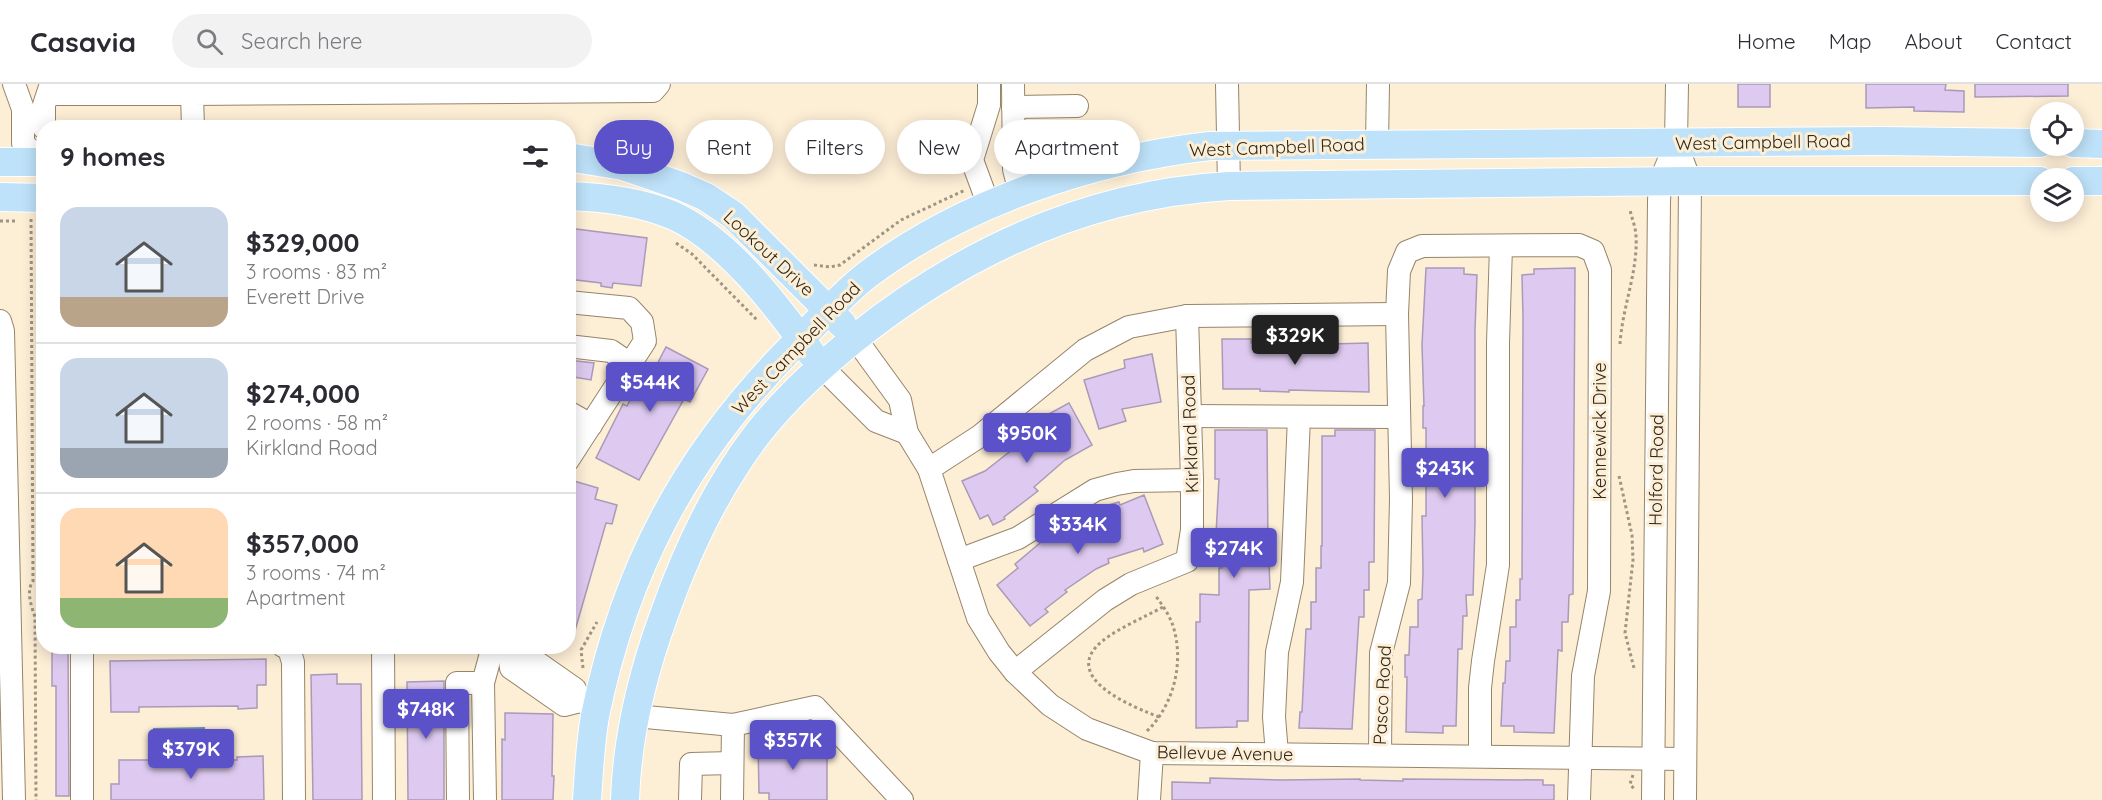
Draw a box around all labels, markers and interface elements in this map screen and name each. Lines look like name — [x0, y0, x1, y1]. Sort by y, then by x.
search box — [172, 14, 592, 68]
text: Casavia — [30, 24, 136, 59]
icon: search — [193, 25, 226, 58]
text: Search here — [241, 27, 363, 55]
text: Home — [1737, 28, 1796, 54]
text: Map — [1829, 28, 1872, 54]
text: About — [1905, 28, 1963, 54]
text: Contact — [1996, 28, 2072, 54]
map controls — [2030, 102, 2084, 222]
button: locate — [2030, 102, 2084, 156]
chip: Buy — [594, 120, 674, 174]
chip: Rent — [686, 120, 773, 174]
chip: Filters — [785, 120, 885, 174]
chip: New — [897, 120, 982, 174]
chip: Apartment — [994, 120, 1140, 174]
street label: West Campbell Road — [1675, 129, 1851, 155]
street label: West Campbell Road — [1189, 132, 1365, 162]
text: 9 homes — [60, 140, 165, 173]
icon: filters — [519, 140, 552, 173]
button: layers — [2030, 168, 2084, 222]
street label: Lookout Drive — [719, 205, 819, 301]
text: $329,000 — [246, 226, 360, 259]
icon: home — [108, 231, 180, 303]
text: 3 rooms · 83 m² — [246, 259, 387, 284]
street label: West Campbell Road — [727, 277, 865, 419]
text: Everett Drive — [246, 284, 365, 309]
pin: $329K — [1253, 315, 1337, 366]
text: $329K — [1266, 322, 1324, 347]
pin: $544K — [608, 362, 692, 413]
street label: Kennewick Drive — [1588, 362, 1611, 500]
text: $544K — [620, 369, 680, 394]
street label: Kirkland Road — [1176, 374, 1204, 494]
text: $274,000 — [246, 377, 360, 410]
icon: home — [108, 382, 180, 454]
text: 2 rooms · 58 m² — [246, 410, 388, 435]
pin: $950K — [985, 413, 1069, 464]
street label: Holford Road — [1644, 414, 1668, 526]
text: $950K — [997, 420, 1057, 445]
text: Kirkland Road — [246, 435, 378, 460]
pin: $243K — [1403, 448, 1487, 499]
text: $243K — [1416, 455, 1474, 480]
pin: $334K — [1036, 504, 1120, 555]
text: $334K — [1049, 511, 1107, 536]
text: $357,000 — [246, 527, 359, 560]
pin: $274K — [1192, 528, 1276, 579]
icon: home — [108, 532, 180, 604]
text: $274K — [1205, 535, 1263, 560]
text: 3 rooms · 74 m² — [246, 560, 386, 585]
text: Apartment — [246, 585, 346, 610]
street label: Pasco Road — [1368, 645, 1396, 745]
pin: $748K — [384, 689, 468, 740]
text: $748K — [397, 696, 455, 721]
pin: $357K — [751, 720, 835, 771]
text: $357K — [764, 727, 822, 752]
pin: $379K — [149, 729, 233, 780]
text: $379K — [162, 736, 220, 761]
street label: Bellevue Avenue — [1157, 740, 1293, 766]

